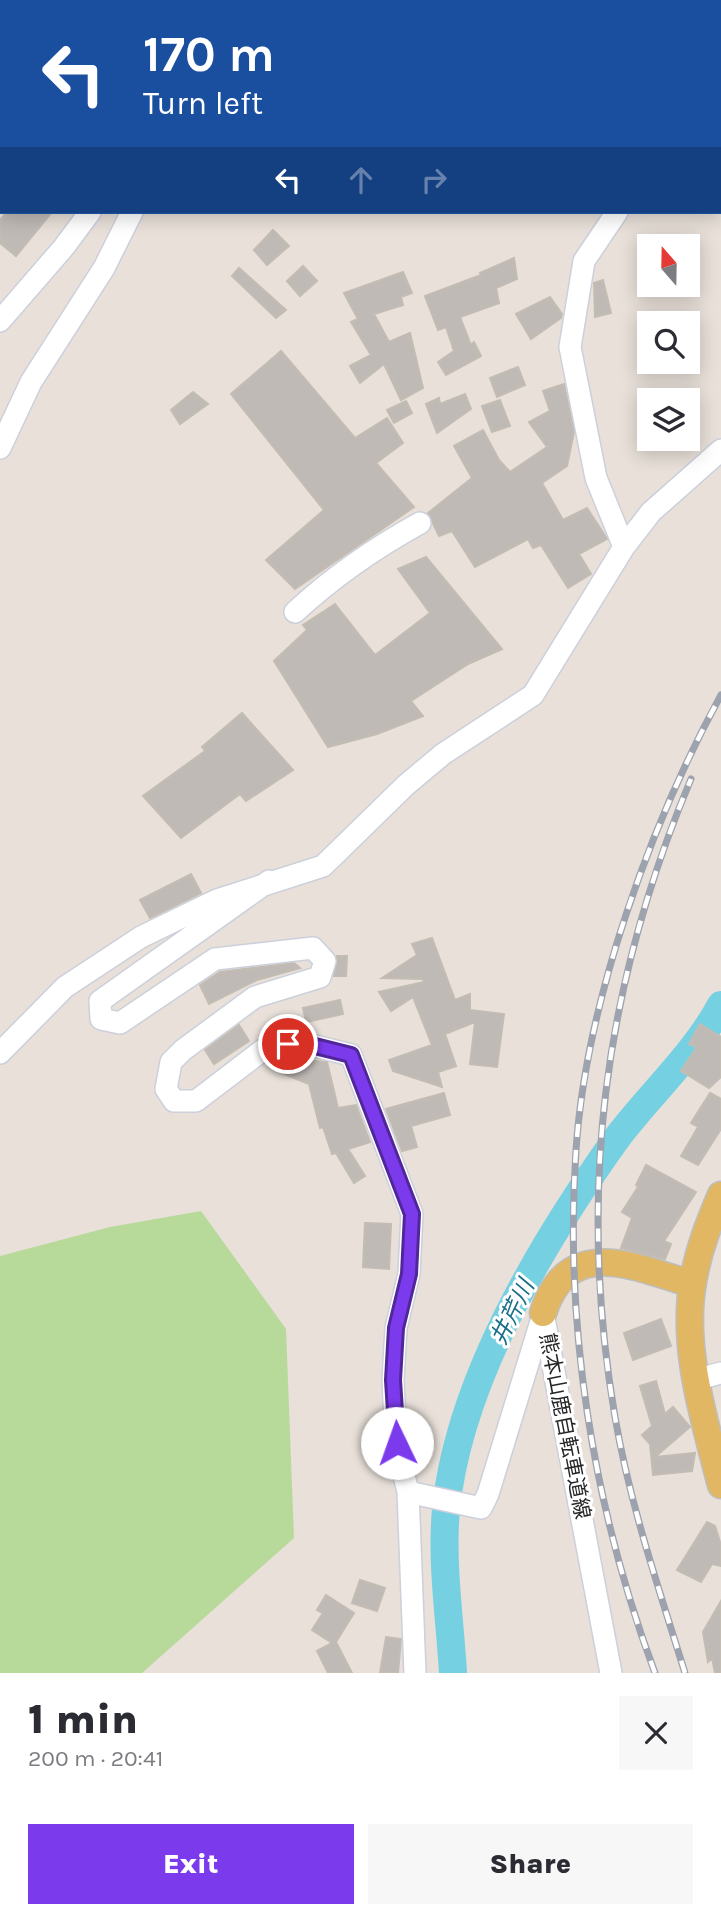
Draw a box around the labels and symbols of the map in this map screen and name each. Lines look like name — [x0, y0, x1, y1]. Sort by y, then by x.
north arrow — [637, 234, 700, 298]
pin — [258, 1014, 318, 1074]
water label: 井芹川 — [485, 1273, 541, 1349]
street label: 熊本山鹿自転車道線 — [535, 1331, 595, 1521]
position arrow — [360, 1406, 434, 1480]

